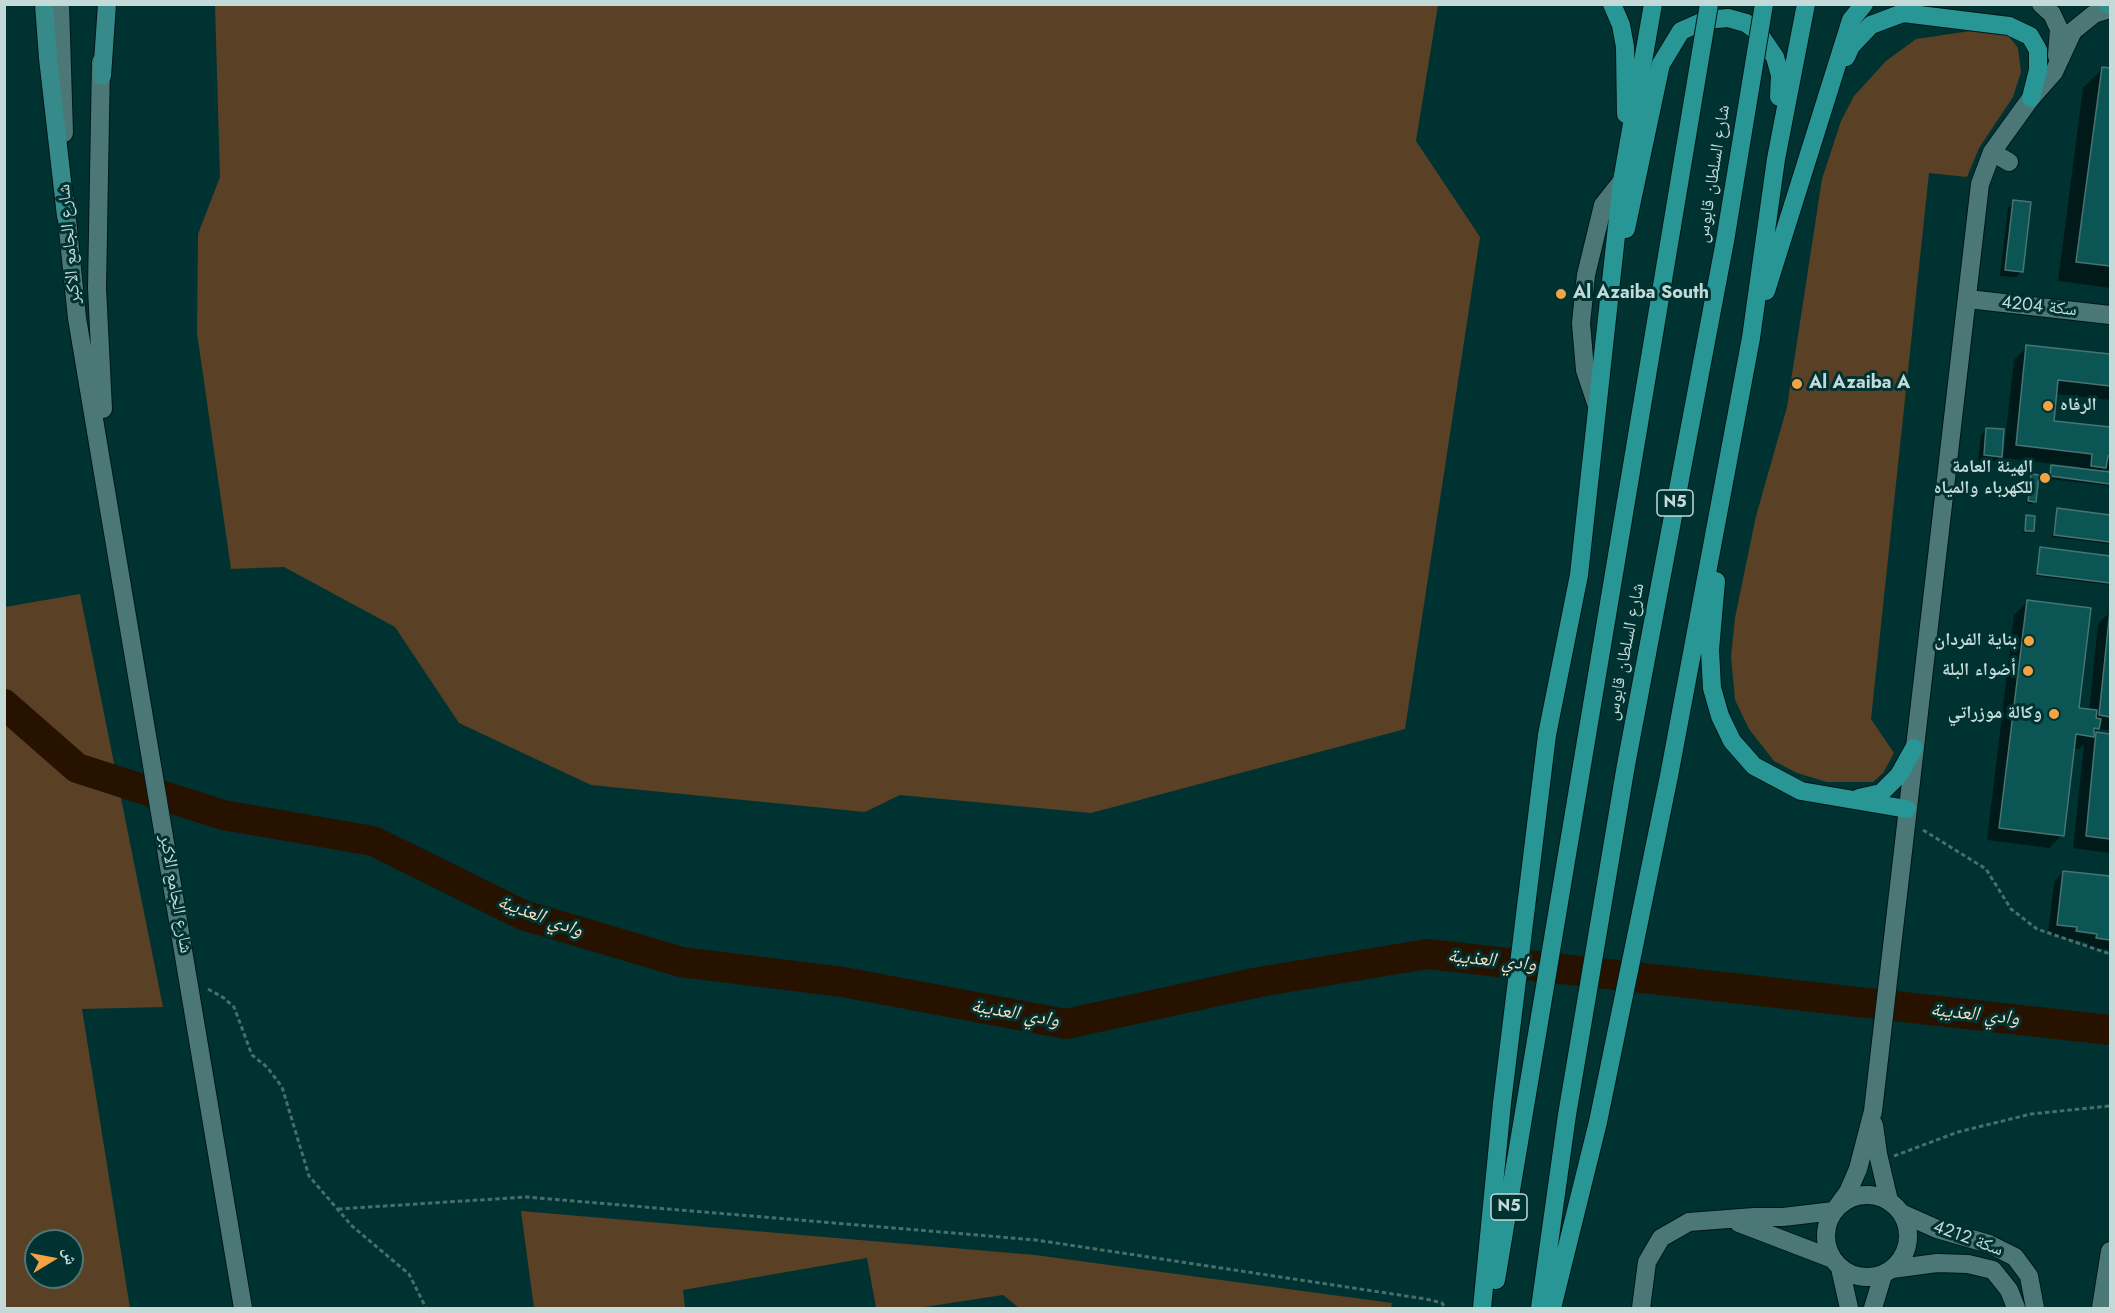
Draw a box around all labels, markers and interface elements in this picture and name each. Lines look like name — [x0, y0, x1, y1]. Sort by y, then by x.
street label: شارع السلطان قابوس — [1692, 103, 1736, 245]
street label: شارع الجامع الاكبر — [54, 183, 86, 305]
place label: Al Azaiba South — [1573, 283, 1709, 305]
marker: Al Azaiba South — [1554, 287, 1568, 301]
street label: سكة 4204 — [2000, 292, 2078, 322]
place label: Al Azaiba A — [1809, 373, 1910, 395]
marker: Al Azaiba A — [1790, 377, 1804, 391]
place label: الرفاه — [2060, 395, 2097, 417]
marker: الرفاه — [2041, 399, 2055, 413]
place label: الهيئة العامة للكهرباء والمياه — [1934, 457, 2033, 500]
marker: الهيئة العامة للكهرباء والمياه — [2038, 471, 2052, 485]
road number: N5 — [1657, 490, 1693, 516]
street label: شارع السلطان قابوس — [1602, 581, 1650, 723]
place label: بناية الفردان — [1934, 630, 2017, 652]
marker: بناية الفردان — [2022, 634, 2036, 648]
place label: أضواء البلة — [1942, 660, 2016, 682]
marker: أضواء البلة — [2021, 664, 2035, 678]
place label: وكالة موزراتي — [1948, 703, 2042, 725]
marker: وكالة موزراتي — [2047, 707, 2061, 721]
street label: شارع الجامع الاكبر — [154, 833, 196, 955]
water label: وادي العذيبة — [494, 890, 586, 944]
water label: وادي العذيبة — [1446, 944, 1538, 978]
water label: وادي العذيبة — [969, 994, 1061, 1034]
water label: وادي العذيبة — [1929, 998, 2021, 1032]
road number: N5 — [1491, 1194, 1527, 1220]
street label: سكة 4212 — [1930, 1216, 2006, 1262]
north arrow — [24, 1229, 84, 1289]
text: ش — [57, 1246, 83, 1266]

